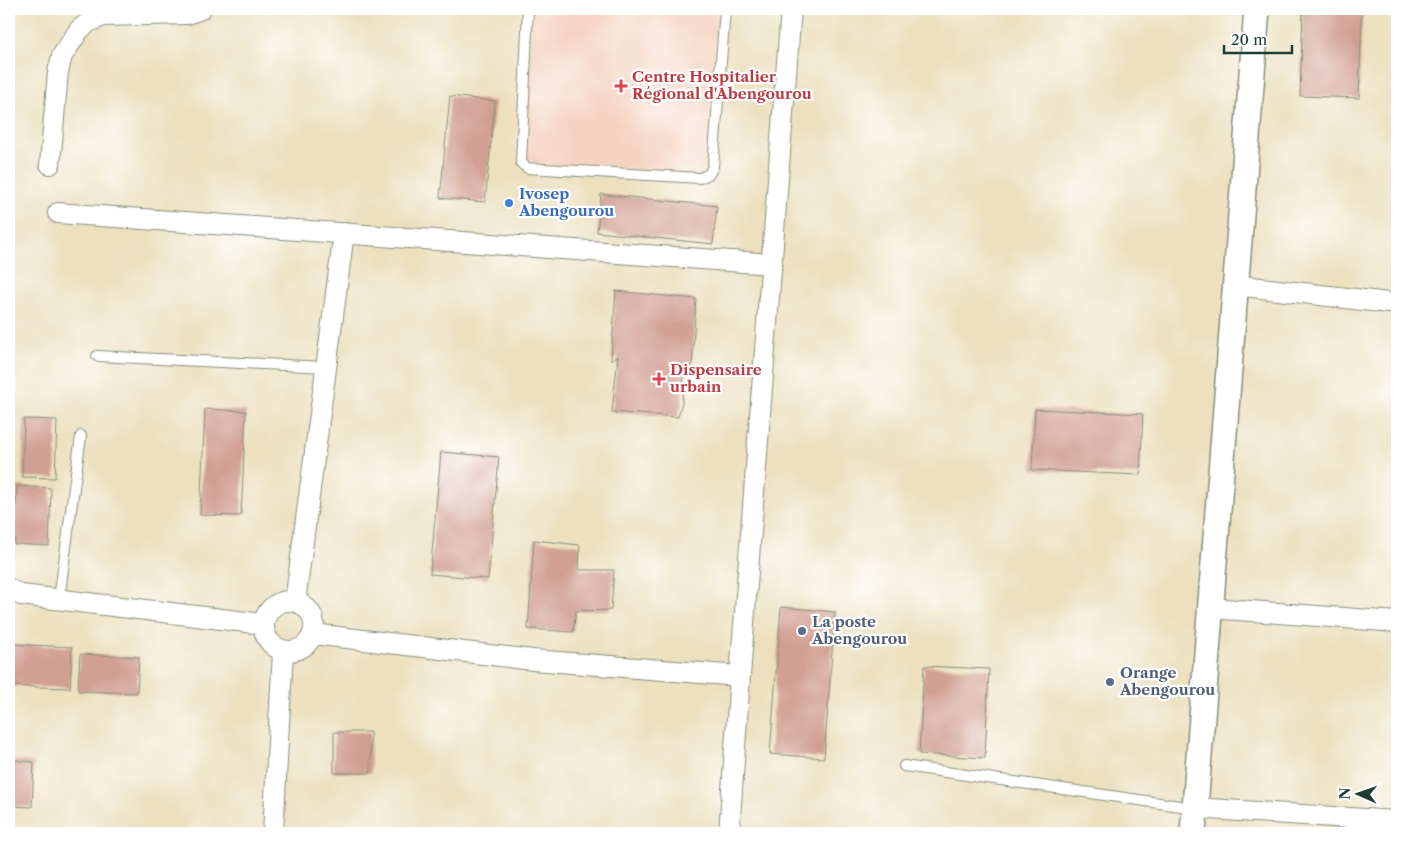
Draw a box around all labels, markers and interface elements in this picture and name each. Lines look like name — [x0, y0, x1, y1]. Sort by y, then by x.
scale bar — [1224, 22, 1291, 54]
text: 20 m — [1231, 30, 1267, 49]
place label: Centre Hospitalier Régional d'Abengourou — [632, 67, 812, 103]
marker: Centre Hospitalier Régional d'Abengourou — [614, 79, 628, 93]
place label: Ivosep Abengourou — [518, 184, 614, 220]
marker: Ivosep Abengourou — [503, 197, 515, 209]
place label: Dispensaire urbain — [670, 360, 762, 396]
marker: Dispensaire urbain — [652, 372, 666, 386]
place label: La poste Abengourou — [811, 612, 907, 648]
marker: La poste Abengourou — [796, 625, 808, 637]
place label: Orange Abengourou — [1119, 663, 1215, 699]
marker: Orange Abengourou — [1104, 676, 1116, 688]
north arrow — [1334, 770, 1384, 820]
text: N — [1336, 787, 1354, 800]

